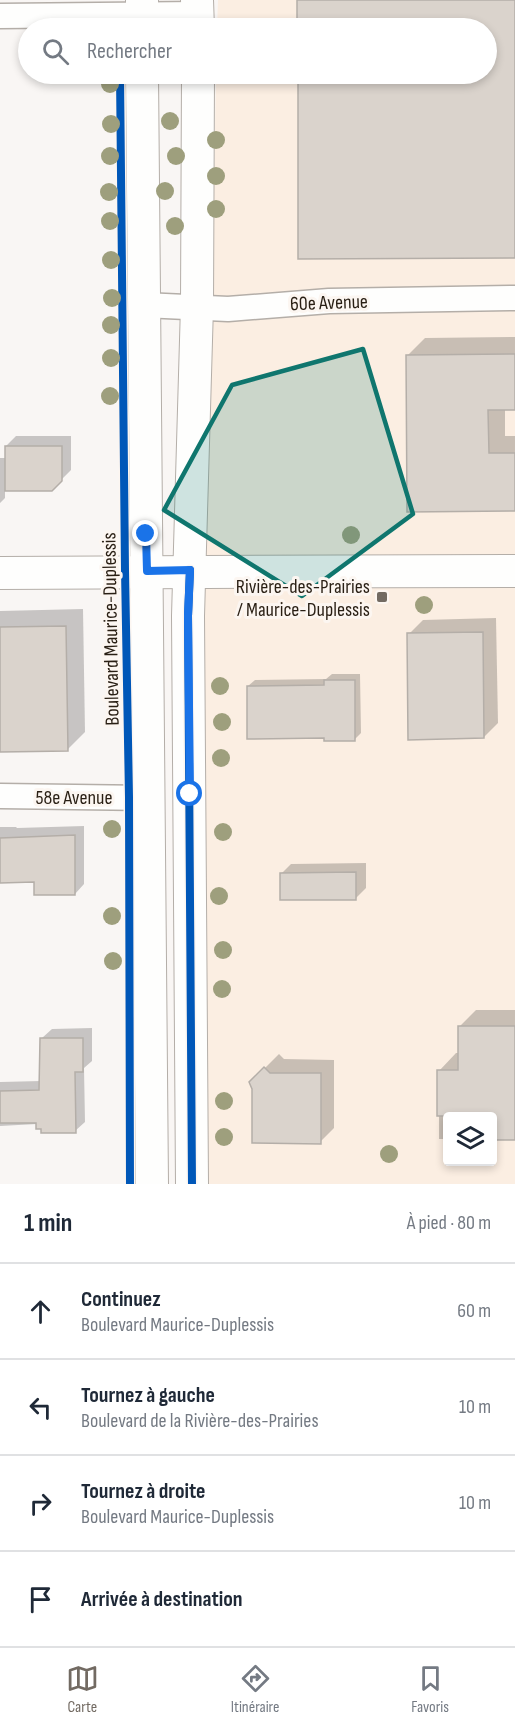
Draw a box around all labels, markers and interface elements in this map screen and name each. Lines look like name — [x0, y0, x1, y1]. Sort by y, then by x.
search box — [18, 18, 497, 84]
icon: search — [39, 35, 72, 68]
text: Rechercher — [87, 38, 172, 65]
street label: 60e Avenue — [290, 290, 368, 316]
route end — [132, 520, 158, 546]
street label: Boulevard Maurice-Duplessis — [97, 532, 125, 726]
place label: Rivière-des-Prairies / Maurice-Duplessis — [236, 575, 370, 622]
marker: Rivière-des-Prairies / Maurice-Duplessis — [375, 590, 389, 604]
route start — [176, 780, 202, 806]
street label: 58e Avenue — [36, 786, 112, 810]
map controls — [443, 1112, 497, 1166]
button: layers — [443, 1112, 497, 1166]
text: 1 min — [24, 1208, 72, 1239]
text: À pied · 80 m — [407, 1211, 491, 1235]
text: Continuez — [81, 1286, 161, 1313]
icon: ahead — [24, 1295, 57, 1328]
text: 60 m — [457, 1299, 491, 1323]
text: Boulevard Maurice-Duplessis — [81, 1313, 274, 1337]
text: Tournez à gauche — [81, 1382, 215, 1409]
icon: left — [24, 1391, 57, 1424]
text: 10 m — [459, 1395, 491, 1419]
text: Boulevard de la Rivière-des-Prairies — [81, 1409, 319, 1433]
text: Tournez à droite — [81, 1478, 206, 1505]
icon: right — [24, 1487, 57, 1520]
text: 10 m — [459, 1491, 491, 1515]
text: Boulevard Maurice-Duplessis — [81, 1505, 274, 1529]
icon: arrive — [24, 1583, 57, 1616]
text: Arrivée à destination — [81, 1586, 243, 1613]
tab: Carte — [66, 1662, 99, 1717]
tab: Itinéraire — [231, 1662, 279, 1717]
tab: Favoris — [411, 1662, 449, 1717]

